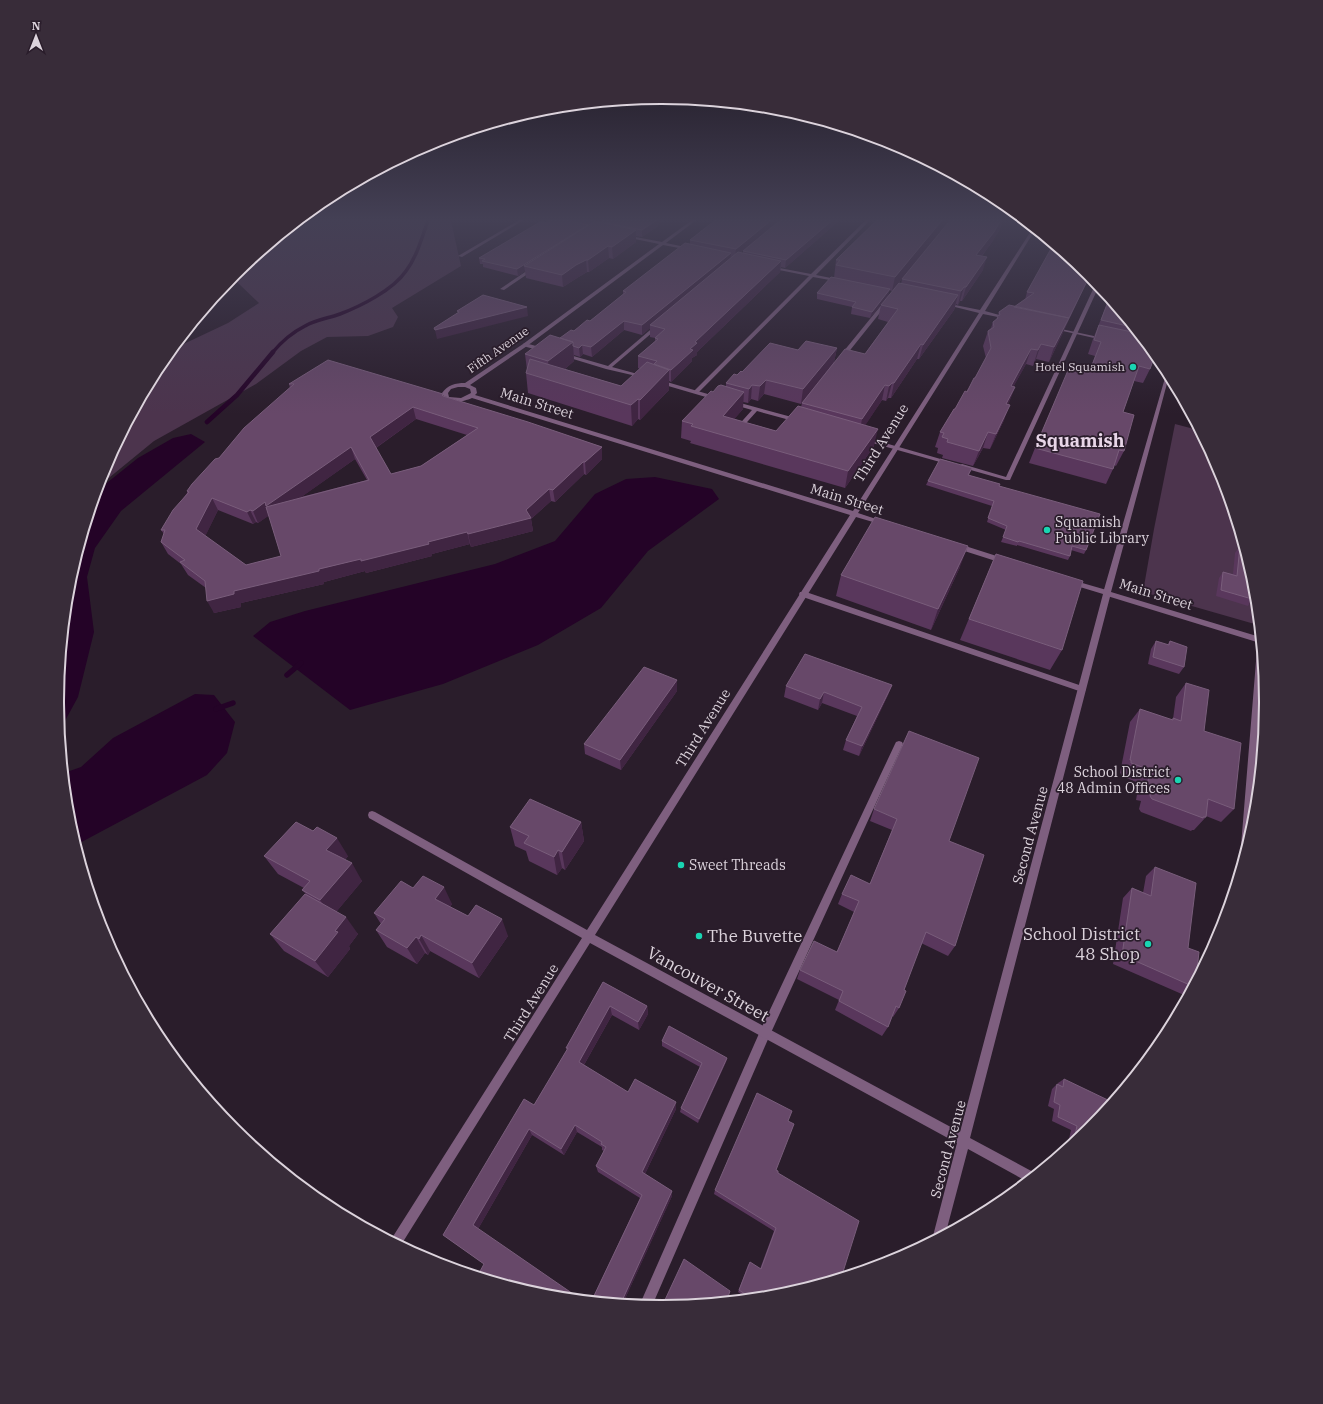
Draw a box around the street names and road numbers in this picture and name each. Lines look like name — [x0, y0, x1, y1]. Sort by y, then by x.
street label: Fifth Avenue — [464, 323, 531, 376]
street label: Main Street — [498, 383, 576, 423]
street label: Third Avenue — [850, 400, 912, 486]
street label: Main Street — [808, 479, 886, 519]
street label: Main Street — [1117, 574, 1195, 614]
street label: Third Avenue — [672, 685, 734, 771]
street label: Second Avenue — [1008, 784, 1052, 886]
street label: Vancouver Street — [643, 941, 773, 1027]
street label: Third Avenue — [500, 960, 562, 1046]
street label: Second Avenue — [926, 1098, 970, 1200]

